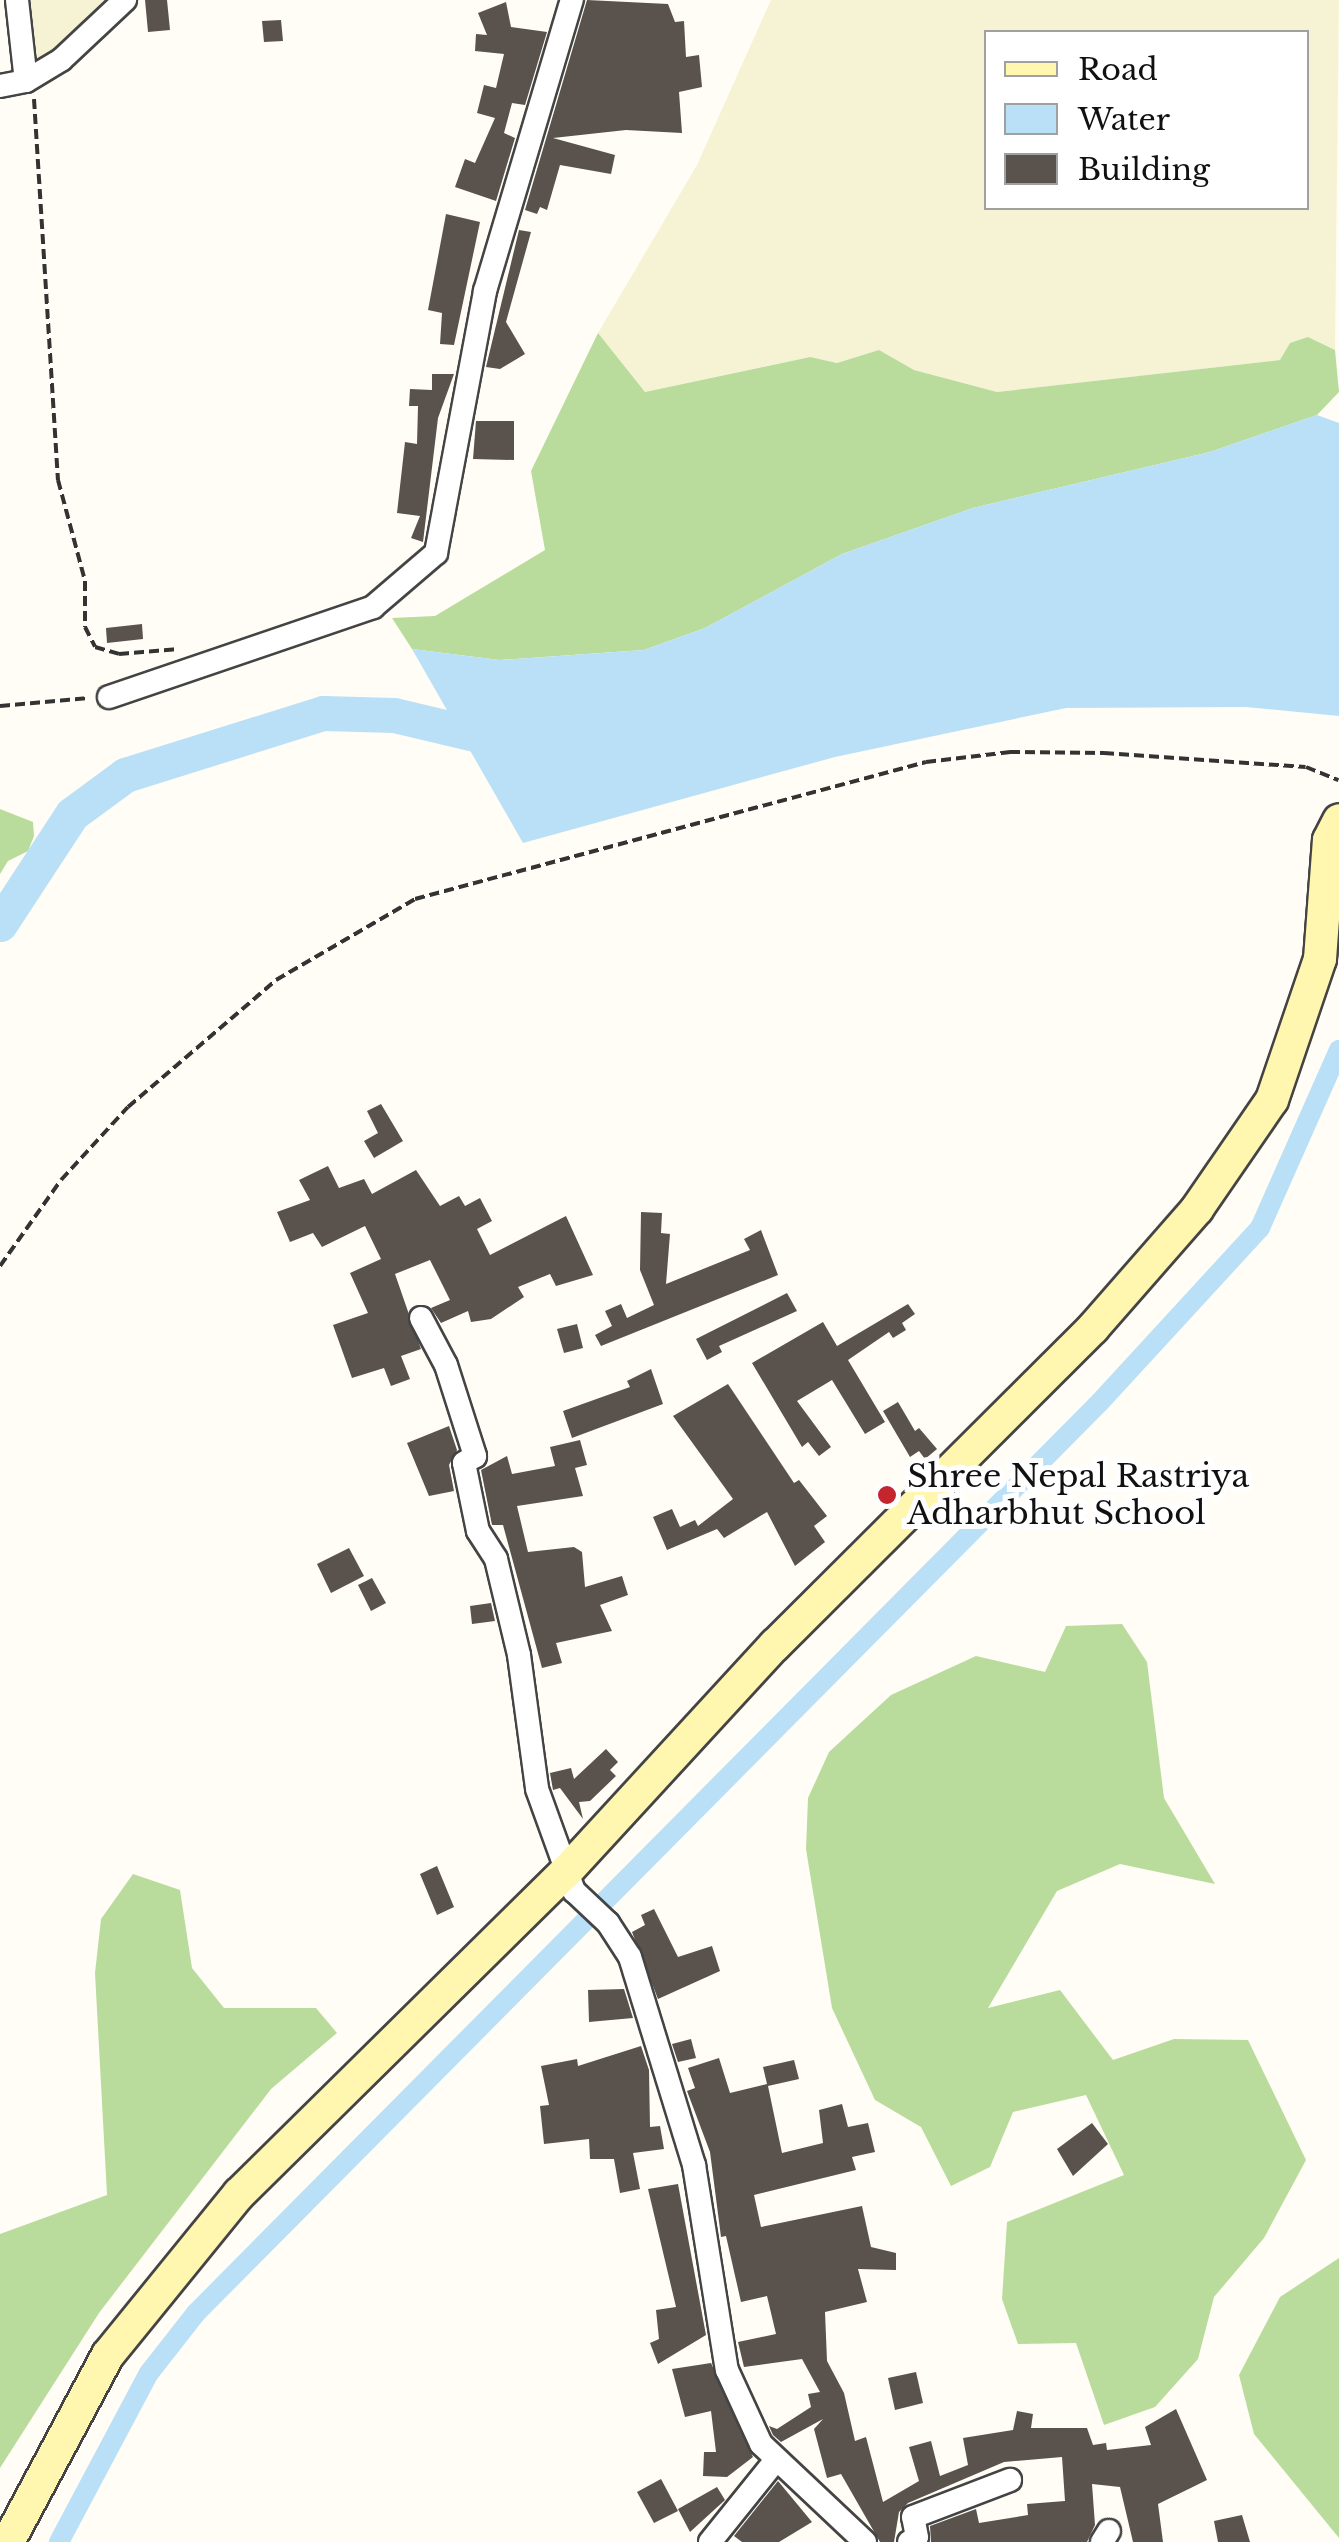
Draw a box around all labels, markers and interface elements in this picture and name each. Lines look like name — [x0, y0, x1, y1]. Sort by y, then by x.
legend — [984, 30, 1309, 210]
text: Road — [1078, 51, 1158, 88]
text: Water — [1078, 101, 1170, 138]
text: Building — [1078, 151, 1210, 188]
place label: Shree Nepal Rastriya Adharbhut School — [907, 1458, 1249, 1533]
marker: Shree Nepal Rastriya Adharbhut School — [876, 1484, 898, 1506]

